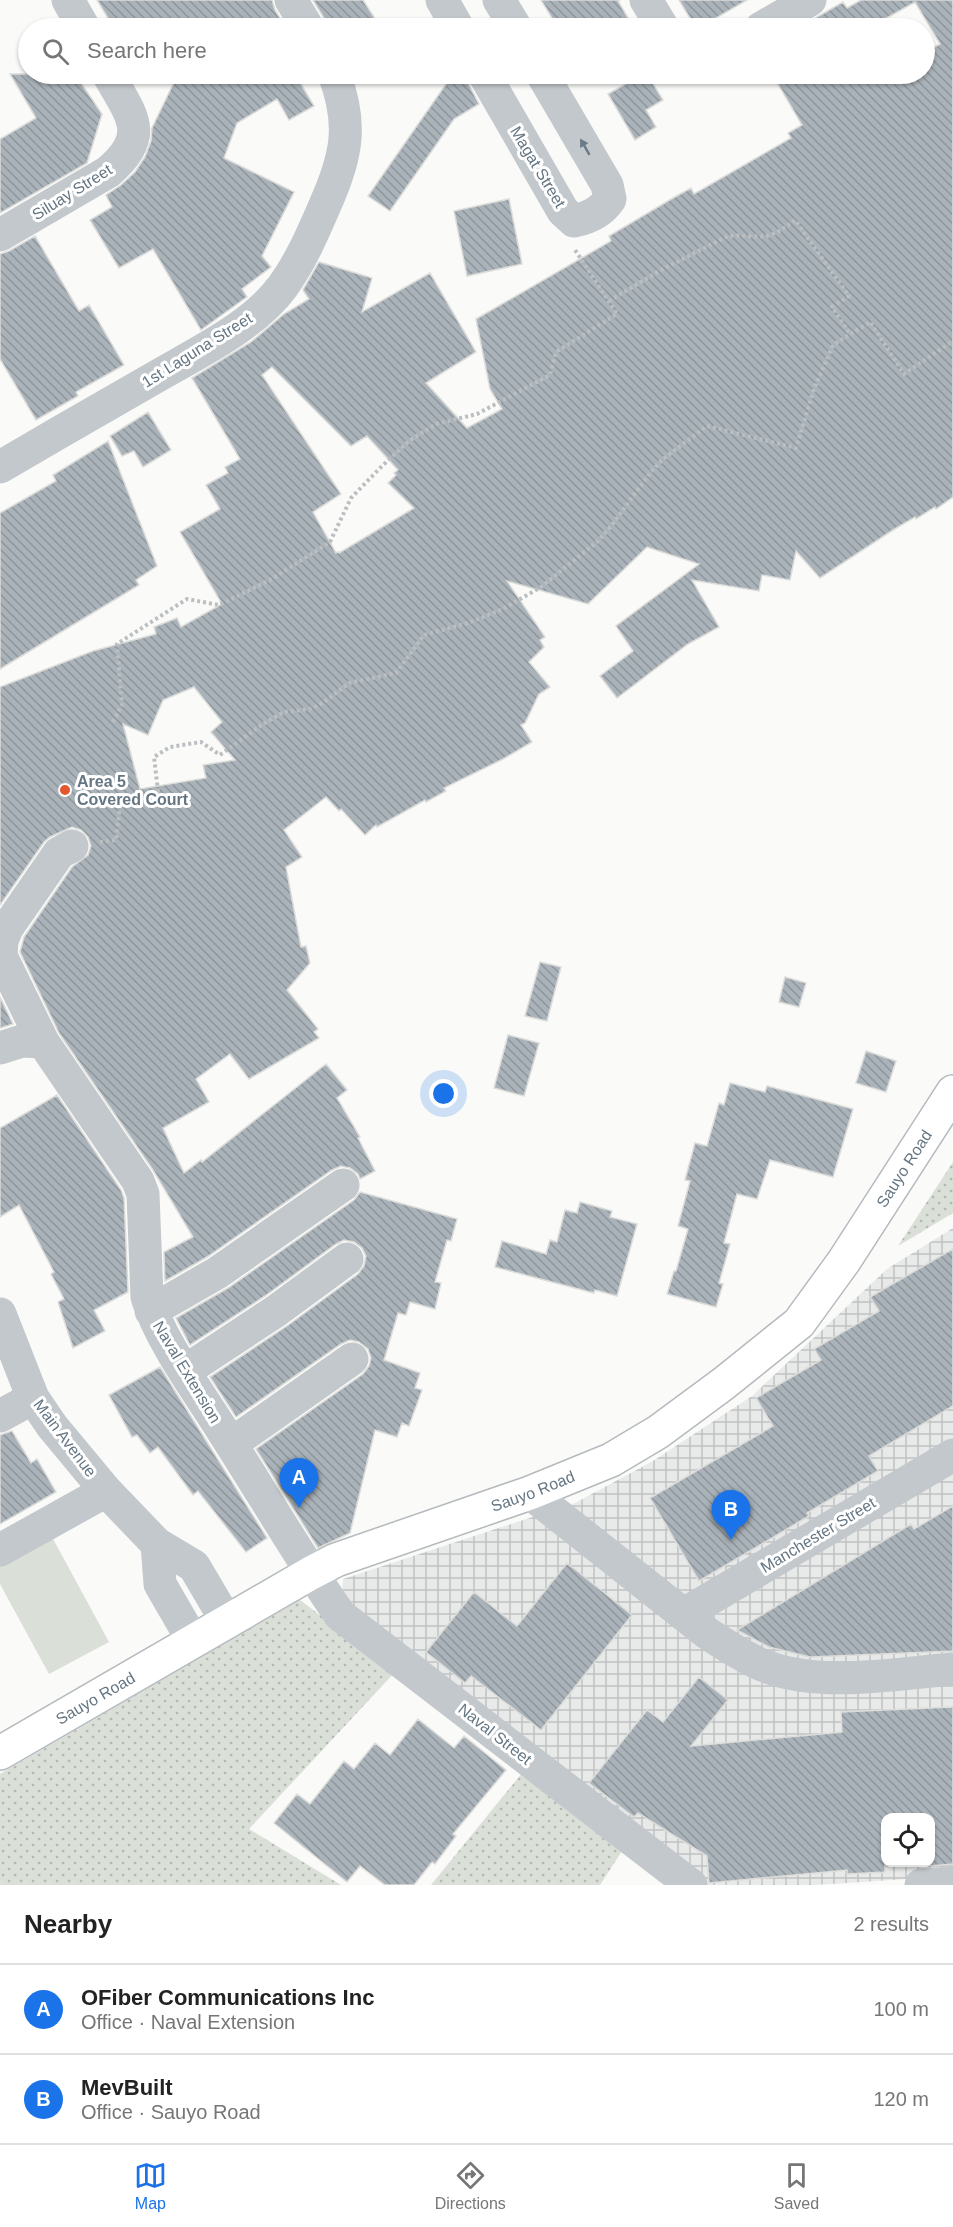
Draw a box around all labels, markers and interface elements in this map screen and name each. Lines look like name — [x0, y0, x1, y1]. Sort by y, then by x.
search box — [18, 18, 935, 84]
icon: search — [39, 35, 72, 68]
text: Search here — [87, 38, 207, 63]
street label: Magat Street — [507, 123, 569, 211]
one-way arrow — [580, 138, 590, 155]
street label: Siluay Street — [29, 160, 115, 223]
street label: 1st Laguna Street — [139, 309, 256, 391]
place label: Area 5 Covered Court — [77, 773, 189, 808]
marker: Area 5 Covered Court — [58, 783, 72, 797]
your location — [429, 1079, 458, 1108]
street label: Sauyo Road — [873, 1127, 935, 1210]
street label: Naval Extension — [150, 1318, 224, 1426]
street label: Main Avenue — [30, 1396, 100, 1480]
pin: A — [280, 1458, 318, 1508]
street label: Sauyo Road — [489, 1467, 577, 1514]
pin: B — [712, 1490, 750, 1540]
street label: Manchester Street — [758, 1494, 879, 1576]
street label: Sauyo Road — [53, 1668, 138, 1727]
street label: Naval Street — [455, 1700, 535, 1768]
map controls — [881, 1813, 935, 1867]
button: locate — [881, 1813, 935, 1867]
text: Nearby — [24, 1909, 112, 1939]
text: 2 results — [853, 1913, 929, 1935]
text: OFiber Communications Inc — [81, 1985, 374, 2010]
text: A — [36, 1998, 51, 2020]
text: 100 m — [873, 1998, 929, 2020]
text: Office · Naval Extension — [81, 2011, 295, 2033]
text: MevBuilt — [81, 2075, 173, 2100]
text: B — [36, 2088, 51, 2110]
text: 120 m — [873, 2088, 929, 2110]
text: Office · Sauyo Road — [81, 2101, 261, 2123]
tab: Map — [134, 2159, 167, 2213]
tab: Directions — [435, 2159, 506, 2213]
tab: Saved — [774, 2159, 819, 2213]

